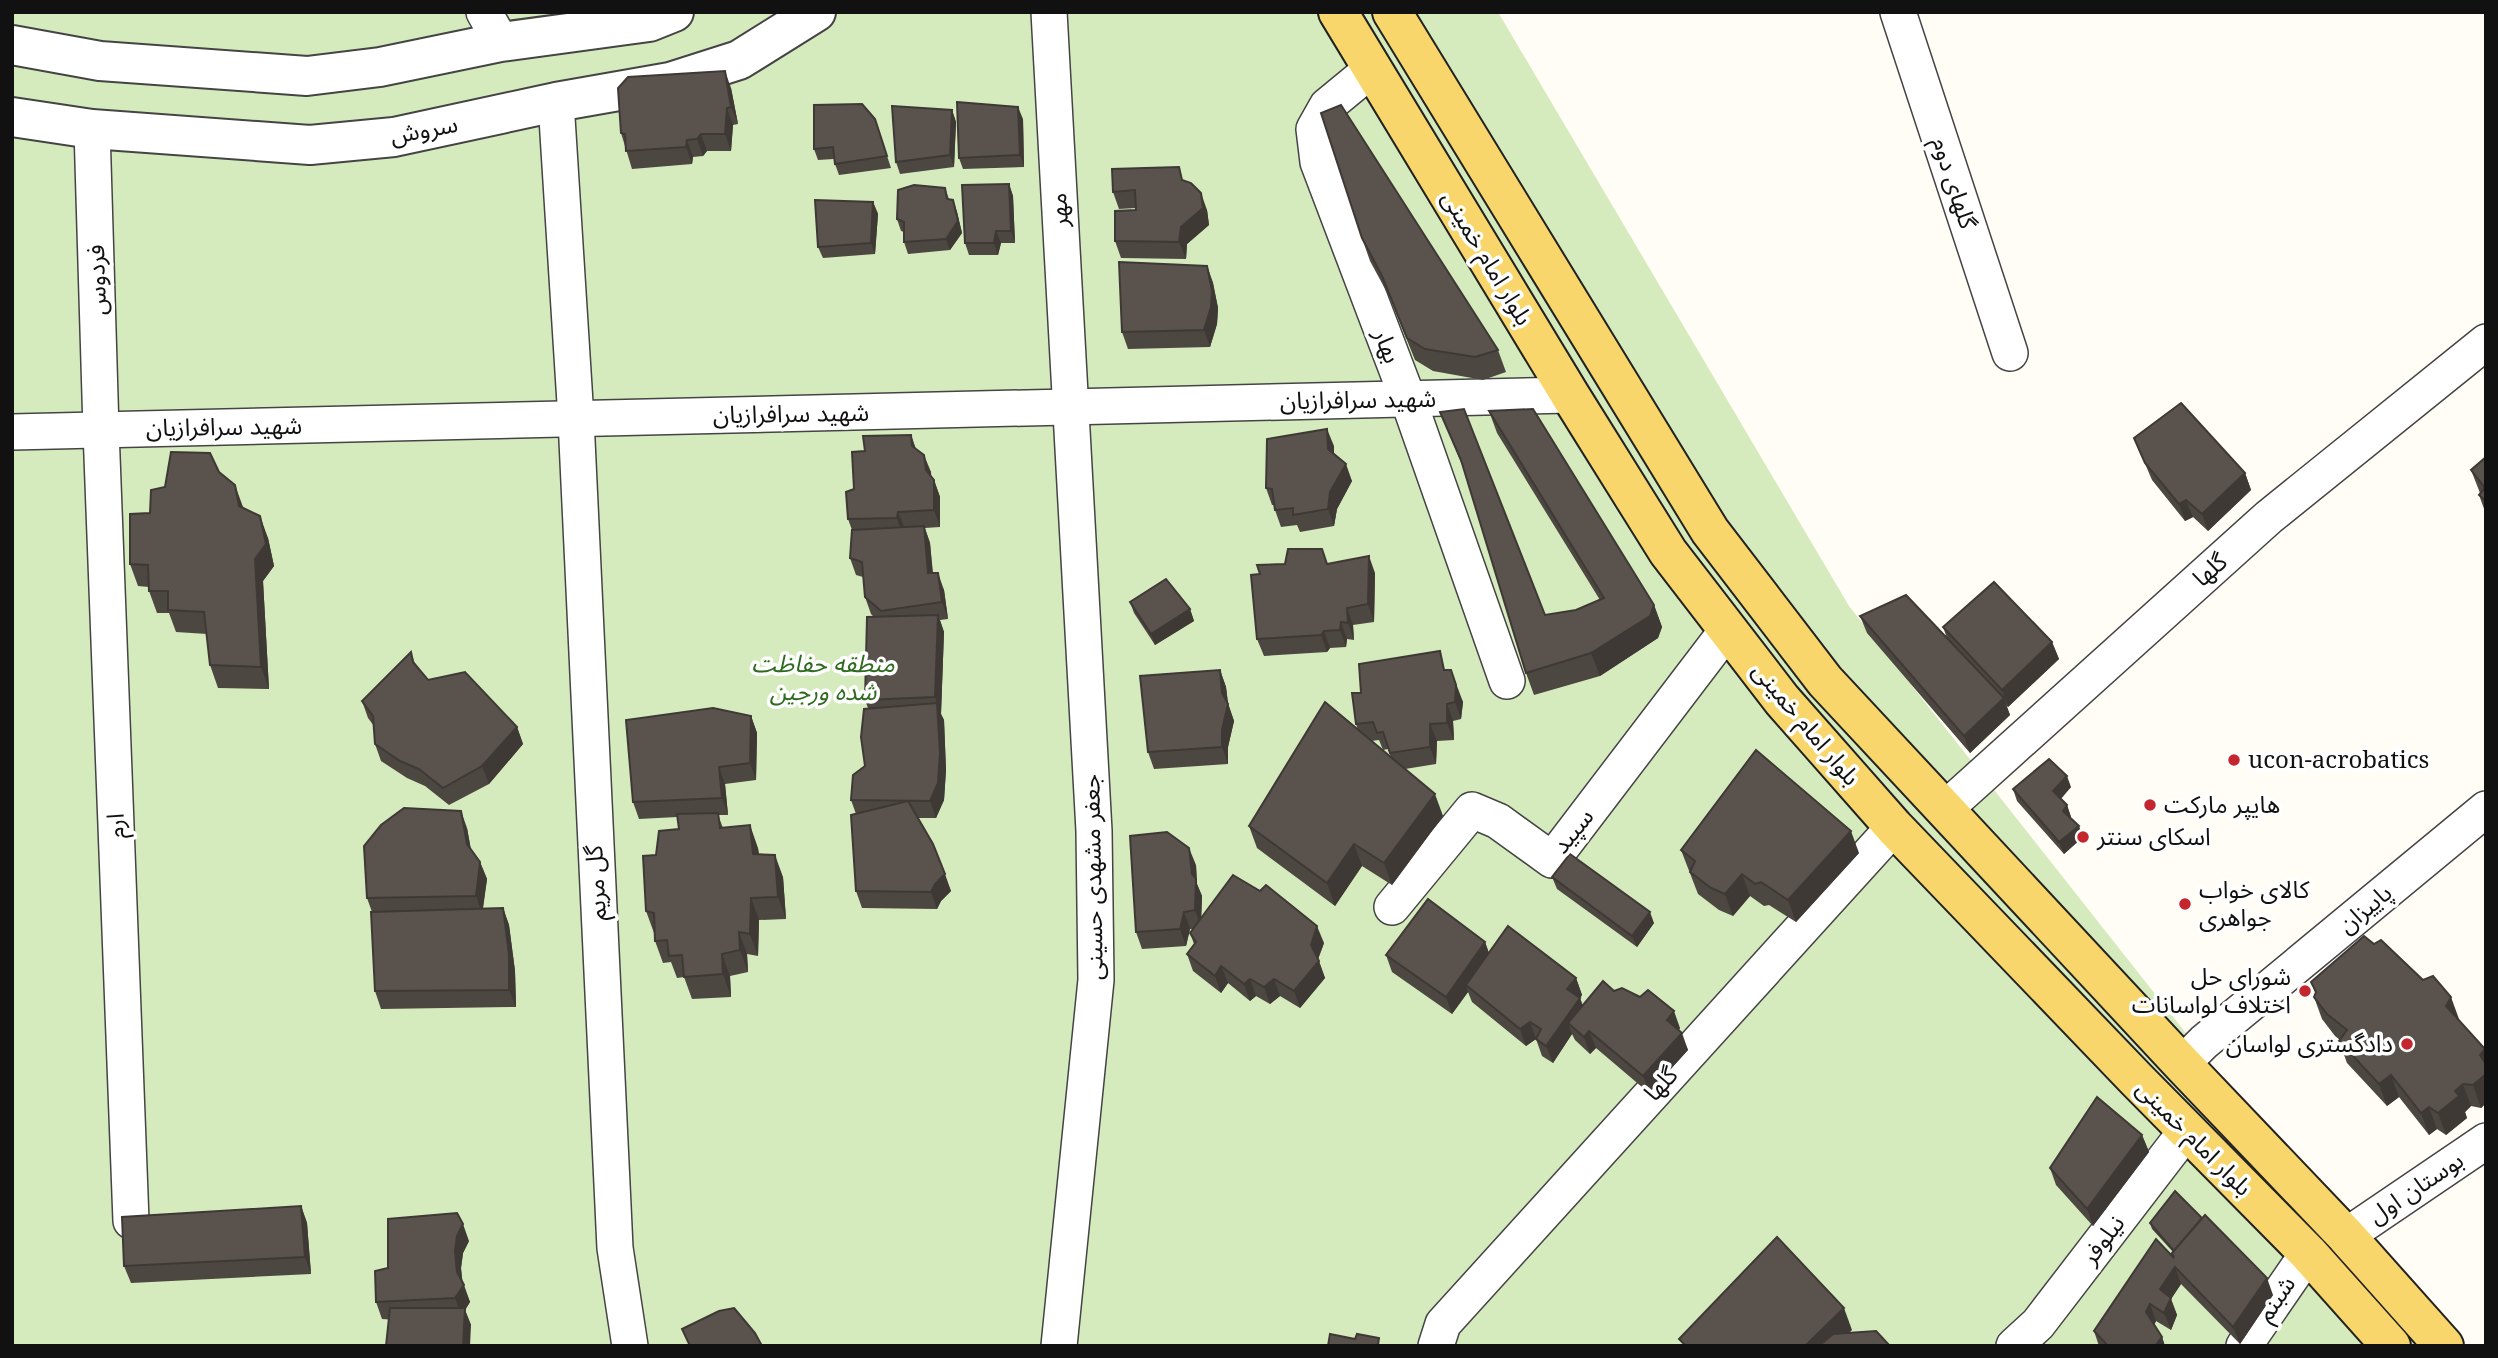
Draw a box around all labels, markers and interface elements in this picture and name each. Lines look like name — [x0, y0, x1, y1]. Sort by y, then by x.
street label: سروش — [387, 106, 460, 151]
street label: گلهای دوم — [1922, 132, 1986, 235]
street label: بلوار امام خمینی — [1432, 184, 1542, 332]
street label: مهر — [1040, 192, 1075, 229]
street label: فردوس — [78, 244, 113, 316]
street label: بهار — [1366, 323, 1410, 367]
street label: شهید سرافرازیان — [1279, 381, 1436, 416]
street label: شهید سرافرازیان — [712, 395, 869, 430]
street label: شهید سرافرازیان — [145, 408, 302, 443]
street label: گلها — [2184, 544, 2234, 593]
park label: منطقه حفاظت شده ورجین — [751, 646, 895, 707]
street label: بلوار امام خمینی — [1743, 654, 1869, 794]
place label: ucon-acrobatics — [2248, 742, 2429, 775]
marker: ucon-acrobatics — [2226, 752, 2242, 768]
street label: جعفر مشهدی حسینی — [1073, 774, 1110, 980]
place label: هایپر مارکت — [2164, 787, 2280, 820]
marker: هایپر مارکت — [2142, 797, 2158, 813]
street label: سپید — [1543, 800, 1600, 860]
street label: ارم — [98, 813, 134, 839]
place label: اسکای سنتر — [2096, 819, 2211, 852]
marker: اسکای سنتر — [2075, 829, 2091, 845]
street label: گل مریم — [576, 843, 615, 922]
place label: کالای خواب جواهری — [2199, 872, 2310, 933]
street label: پاییزان — [2330, 875, 2398, 940]
marker: کالای خواب جواهری — [2177, 896, 2193, 912]
place label: شورای حل اختلاف لواسانات — [2132, 959, 2291, 1020]
marker: شورای حل اختلاف لواسانات — [2297, 983, 2313, 999]
place label: دادگستری لواسان — [2226, 1026, 2393, 1059]
marker: دادگستری لواسان — [2399, 1036, 2415, 1052]
street label: گلها — [1635, 1058, 1685, 1108]
street label: بلوار امام خمینی — [2128, 1072, 2260, 1204]
street label: بوستان اول — [2361, 1143, 2469, 1231]
street label: نیلوفر — [2072, 1208, 2131, 1271]
street label: شبنم — [2247, 1269, 2304, 1329]

